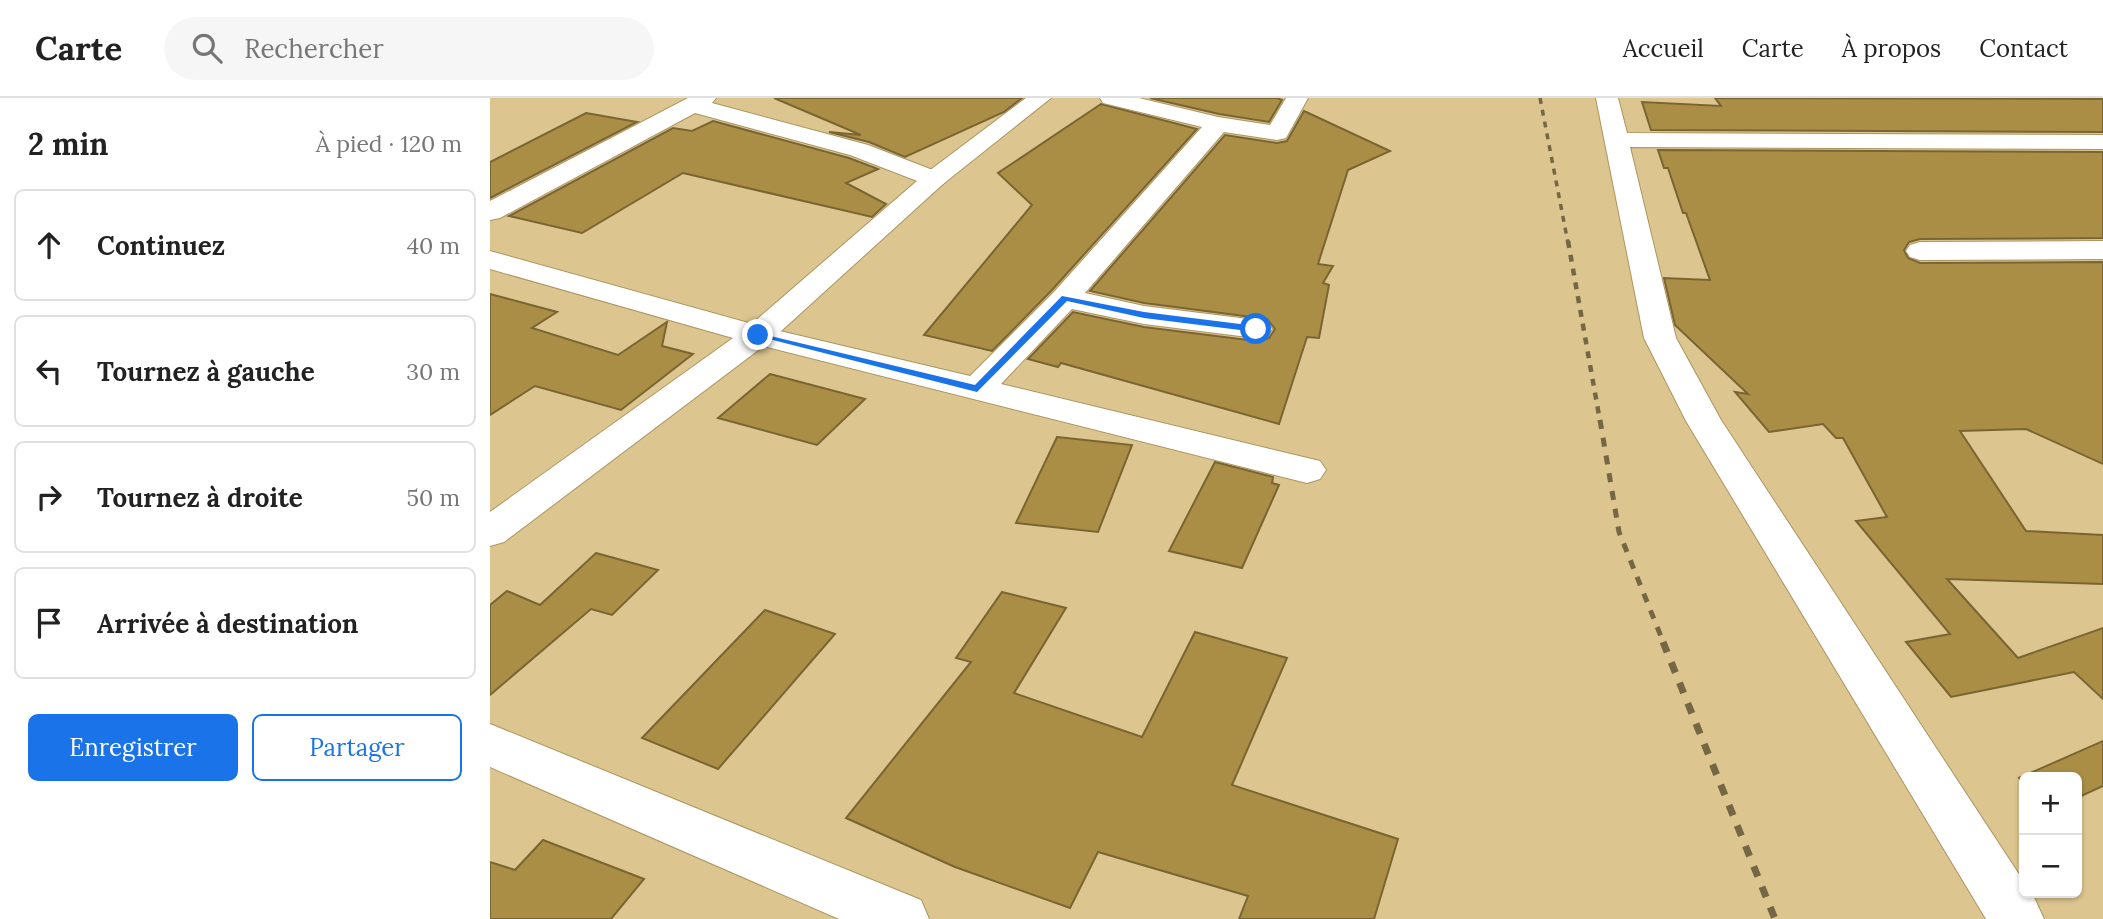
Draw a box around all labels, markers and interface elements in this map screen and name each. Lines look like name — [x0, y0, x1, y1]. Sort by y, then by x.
search box — [164, 17, 654, 80]
text: Carte — [35, 27, 122, 69]
icon: search — [188, 29, 226, 67]
text: Rechercher — [244, 32, 384, 65]
text: Accueil — [1623, 33, 1704, 64]
text: Carte — [1742, 33, 1804, 64]
text: À propos — [1842, 33, 1941, 64]
text: Contact — [1979, 33, 2068, 64]
text: 2 min — [28, 125, 108, 163]
text: À pied · 120 m — [316, 129, 462, 158]
icon: ahead — [30, 226, 68, 264]
text: Continuez — [97, 229, 225, 262]
text: 40 m — [407, 231, 460, 260]
route start — [1240, 313, 1271, 344]
route end — [742, 319, 773, 350]
icon: left — [30, 352, 68, 390]
text: Tournez à gauche — [97, 355, 315, 388]
text: 30 m — [406, 357, 460, 386]
icon: right — [30, 478, 68, 516]
text: Tournez à droite — [97, 481, 303, 514]
text: 50 m — [407, 483, 460, 512]
icon: arrive — [30, 604, 68, 642]
text: Arrivée à destination — [97, 607, 358, 640]
button: Enregistrer — [28, 714, 238, 781]
button: Partager — [252, 714, 462, 781]
map controls — [2019, 772, 2082, 898]
button: + — [2019, 772, 2082, 835]
button: − — [2019, 835, 2082, 898]

